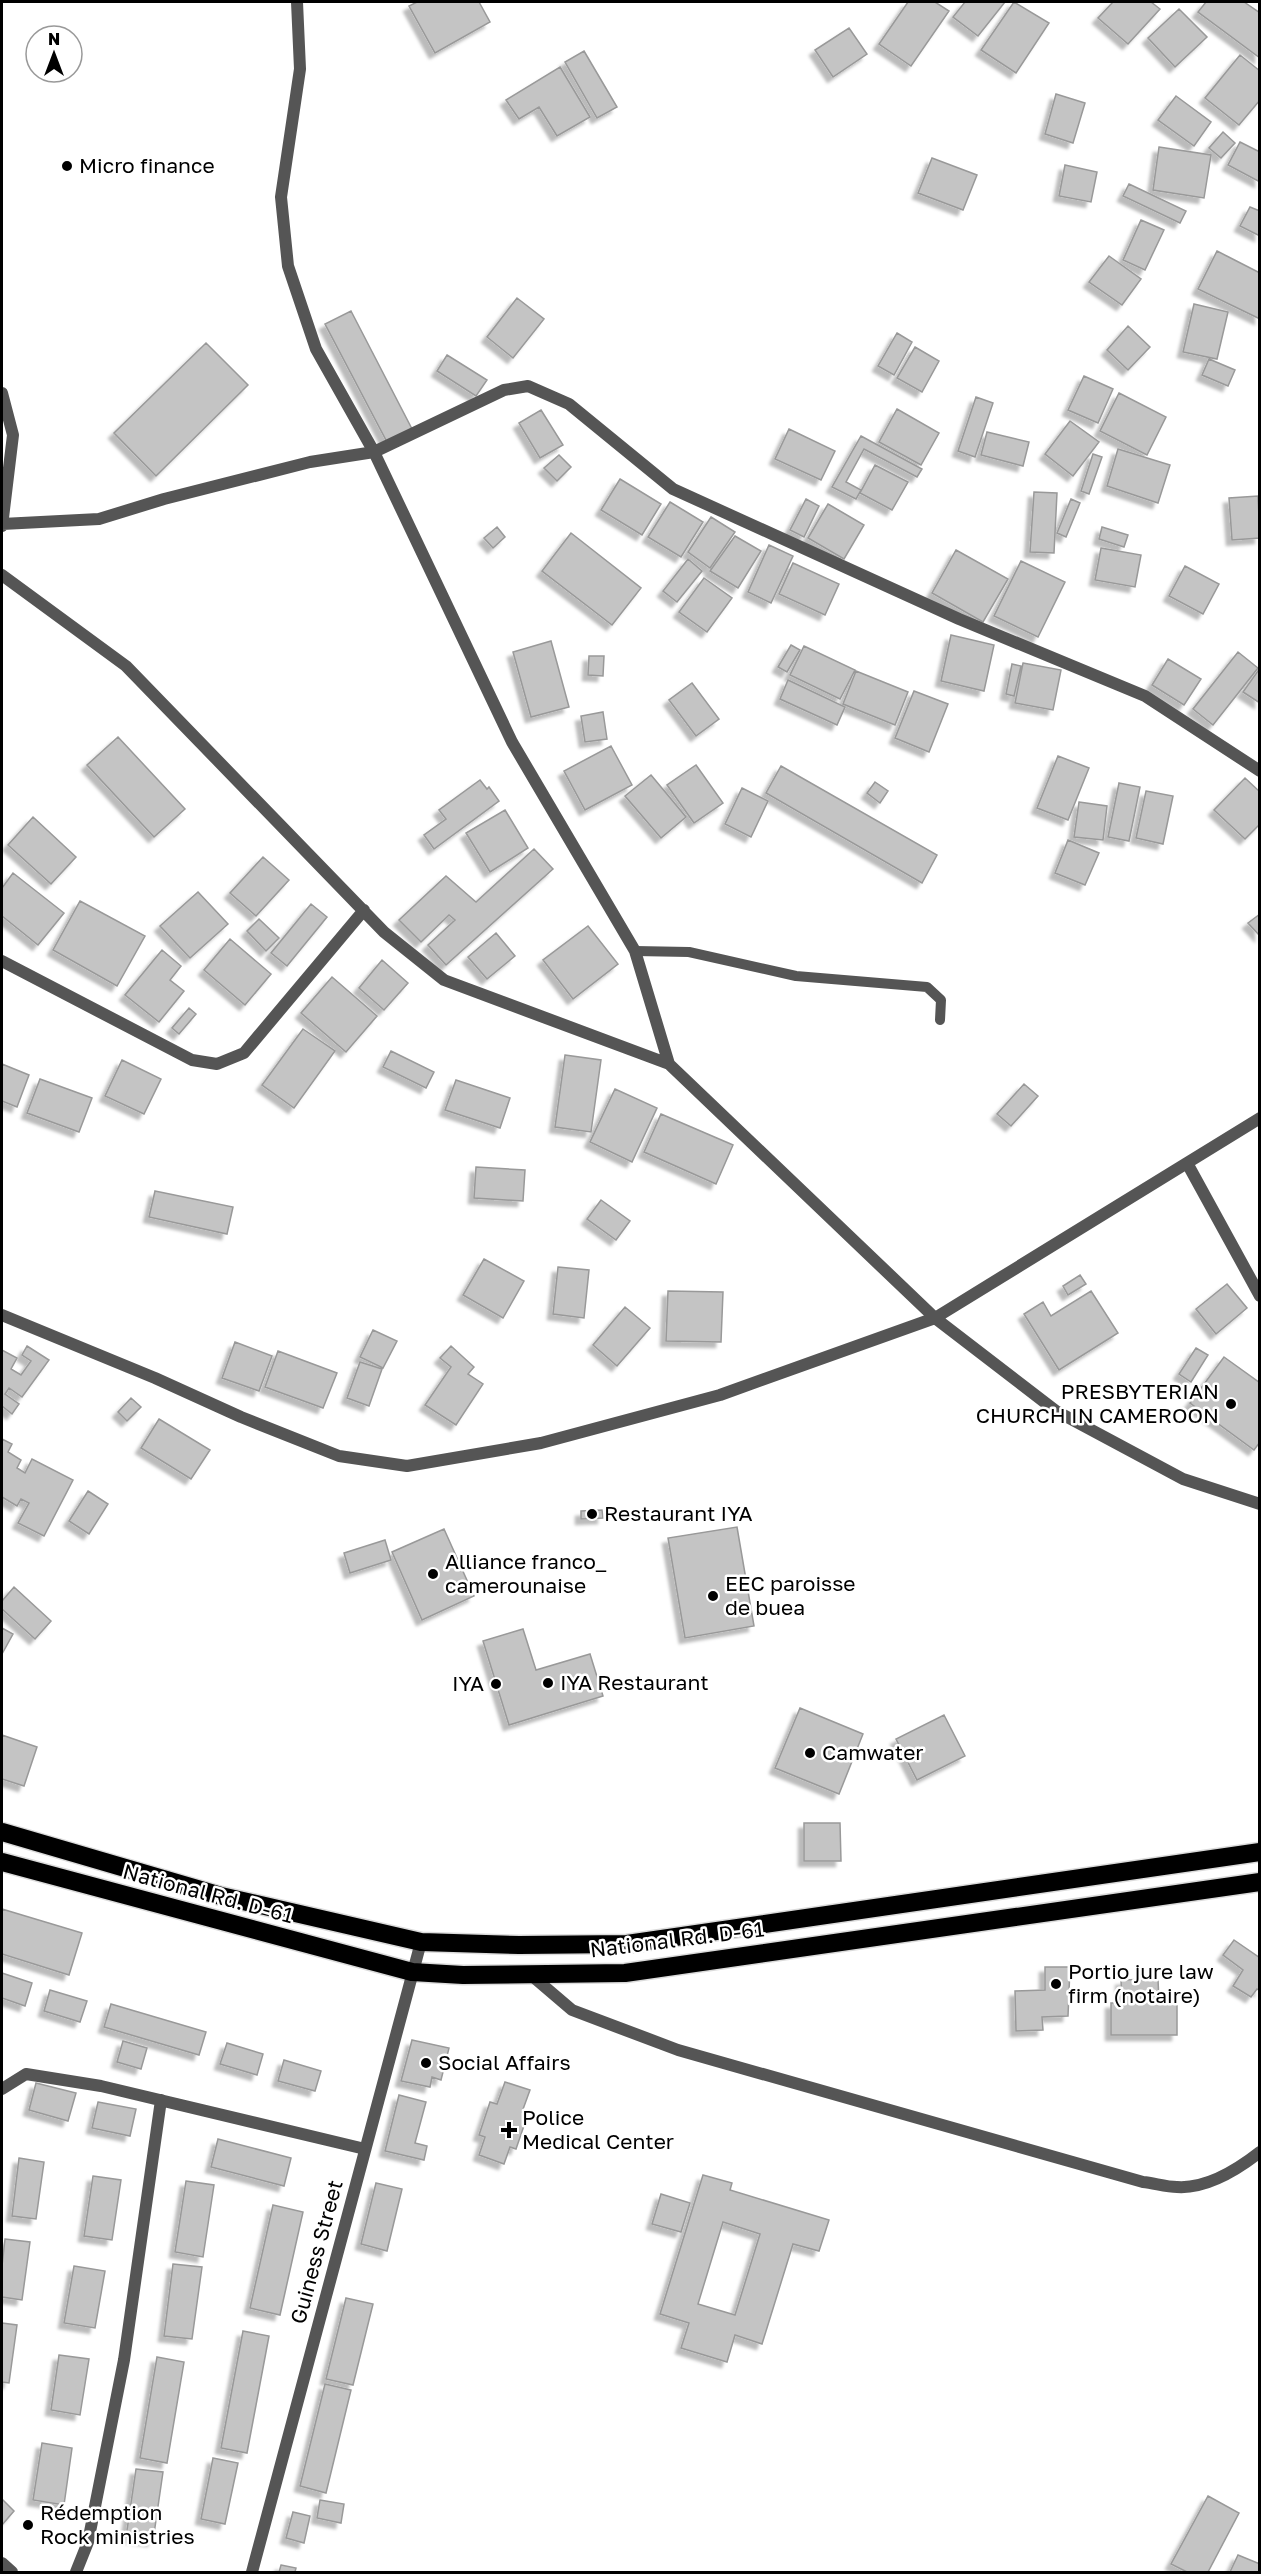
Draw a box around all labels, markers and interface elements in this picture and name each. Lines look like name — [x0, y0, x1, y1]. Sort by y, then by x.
north arrow — [24, 24, 84, 84]
text: N — [48, 29, 60, 49]
place label: Micro finance — [79, 152, 215, 178]
marker: Micro finance — [60, 159, 74, 173]
place label: PRESBYTERIAN CHURCH IN CAMEROON — [976, 1378, 1219, 1428]
marker: PRESBYTERIAN CHURCH IN CAMEROON — [1224, 1397, 1238, 1411]
place label: Restaurant IYA — [604, 1500, 753, 1526]
marker: Restaurant IYA — [585, 1507, 599, 1521]
place label: Alliance franco_ camerounaise — [445, 1548, 607, 1598]
marker: Alliance franco_ camerounaise — [426, 1567, 440, 1581]
place label: EEC paroisse de buea — [725, 1570, 855, 1620]
marker: EEC paroisse de buea — [706, 1589, 720, 1603]
place label: IYA Restaurant — [560, 1669, 709, 1695]
place label: IYA — [452, 1670, 484, 1696]
marker: IYA Restaurant — [541, 1676, 555, 1690]
marker: IYA — [489, 1677, 503, 1691]
place label: Camwater — [822, 1739, 924, 1765]
marker: Camwater — [803, 1746, 817, 1760]
street label: National Rd. D-61 — [120, 1858, 296, 1928]
street label: National Rd. D-61 — [588, 1915, 765, 1963]
place label: Portio jure law firm (notaire) — [1068, 1958, 1214, 2008]
marker: Portio jure law firm (notaire) — [1049, 1977, 1063, 1991]
place label: Social Affairs — [438, 2049, 571, 2075]
marker: Social Affairs — [419, 2056, 433, 2070]
place label: Police Medical Center — [522, 2104, 674, 2154]
marker: Police Medical Center — [500, 2121, 518, 2139]
street label: Guiness Street — [284, 2177, 348, 2327]
place label: Rédemption Rock ministries — [40, 2499, 195, 2549]
marker: Rédemption Rock ministries — [21, 2518, 35, 2532]

